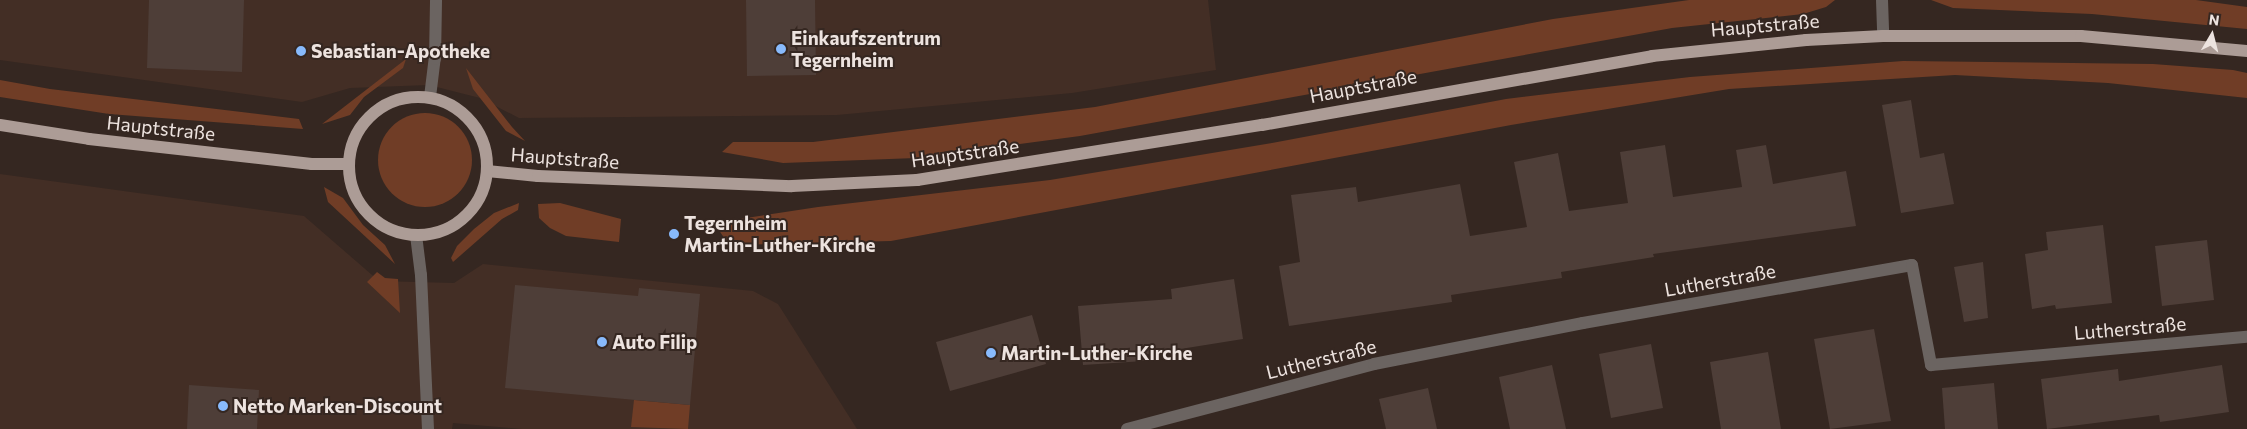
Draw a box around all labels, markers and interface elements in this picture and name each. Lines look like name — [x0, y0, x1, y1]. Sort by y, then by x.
street label: Hauptstraße — [1710, 9, 1820, 41]
north arrow — [2187, 10, 2237, 60]
text: N — [2208, 11, 2221, 29]
place label: Einkaufszentrum Tegernheim — [791, 27, 941, 71]
place label: Sebastian-Apotheke — [311, 40, 490, 62]
marker: Einkaufszentrum Tegernheim — [775, 43, 787, 55]
marker: Sebastian-Apotheke — [295, 45, 307, 57]
street label: Hauptstraße — [1307, 64, 1419, 108]
street label: Hauptstraße — [106, 111, 216, 145]
street label: Hauptstraße — [909, 134, 1021, 172]
street label: Hauptstraße — [510, 143, 620, 173]
place label: Tegernheim Martin-Luther-Kirche — [684, 212, 876, 256]
marker: Tegernheim Martin-Luther-Kirche — [668, 228, 680, 240]
street label: Lutherstraße — [1663, 259, 1777, 301]
street label: Lutherstraße — [2073, 312, 2187, 344]
place label: Auto Filip — [612, 331, 697, 353]
street label: Lutherstraße — [1264, 334, 1378, 384]
marker: Auto Filip — [596, 336, 608, 348]
place label: Martin-Luther-Kirche — [1001, 342, 1193, 364]
marker: Martin-Luther-Kirche — [985, 347, 997, 359]
place label: Netto Marken-Discount — [233, 395, 442, 417]
marker: Netto Marken-Discount — [217, 400, 229, 412]

